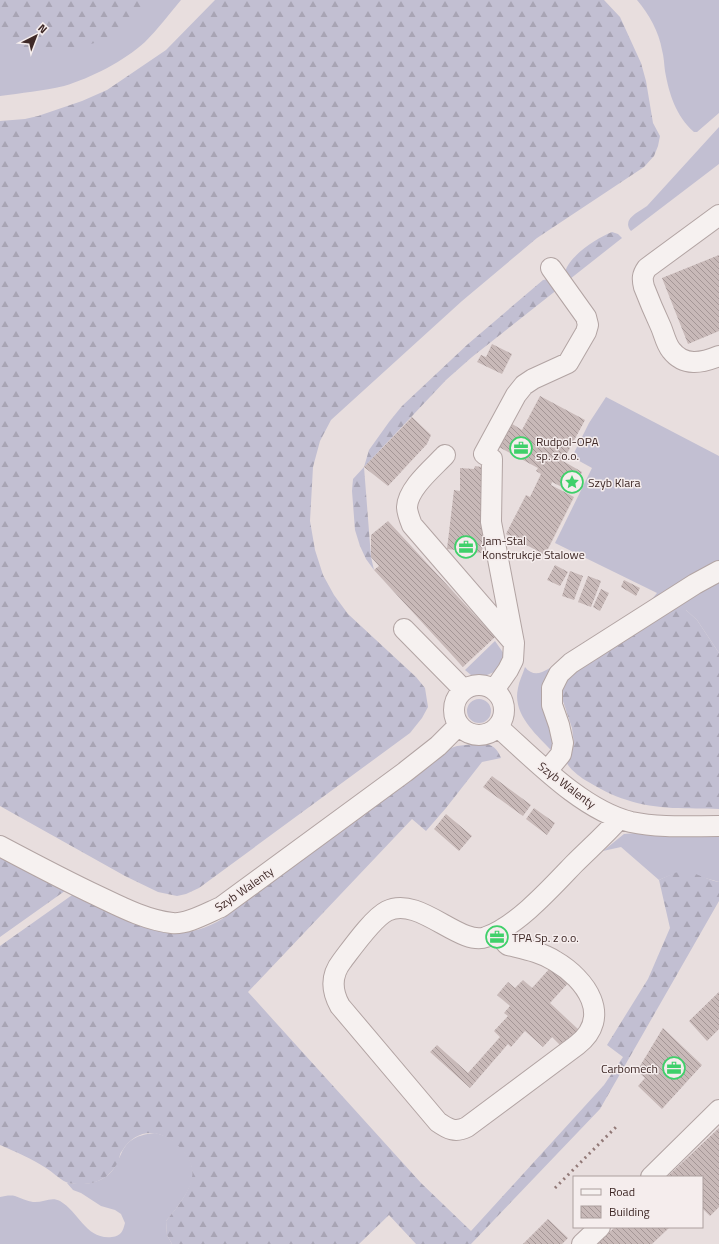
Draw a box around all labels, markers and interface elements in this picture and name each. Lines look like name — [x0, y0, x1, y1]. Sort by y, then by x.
north arrow — [16, 16, 56, 56]
text: N — [35, 20, 51, 37]
place label: Rudpol-OPA sp. z o.o. — [536, 432, 599, 465]
office icon: Rudpol-OPA sp. z o.o. — [508, 435, 534, 461]
place icon: Szyb Klara — [559, 469, 585, 495]
place label: Szyb Klara — [588, 473, 640, 492]
place label: Jam-Stal Konstrukcje Stalowe — [482, 531, 585, 564]
office icon: Jam-Stal Konstrukcje Stalowe — [453, 534, 479, 560]
street label: Szyb Walenty — [534, 757, 600, 813]
street label: Szyb Walenty — [211, 861, 278, 916]
office icon: TPA Sp. z o.o. — [484, 924, 510, 950]
place label: TPA Sp. z o.o. — [512, 928, 579, 947]
office icon: Carbomech — [661, 1055, 687, 1081]
place label: Carbomech — [601, 1059, 658, 1078]
legend — [573, 1176, 703, 1228]
text: Road — [609, 1182, 635, 1201]
text: Building — [609, 1202, 650, 1221]

